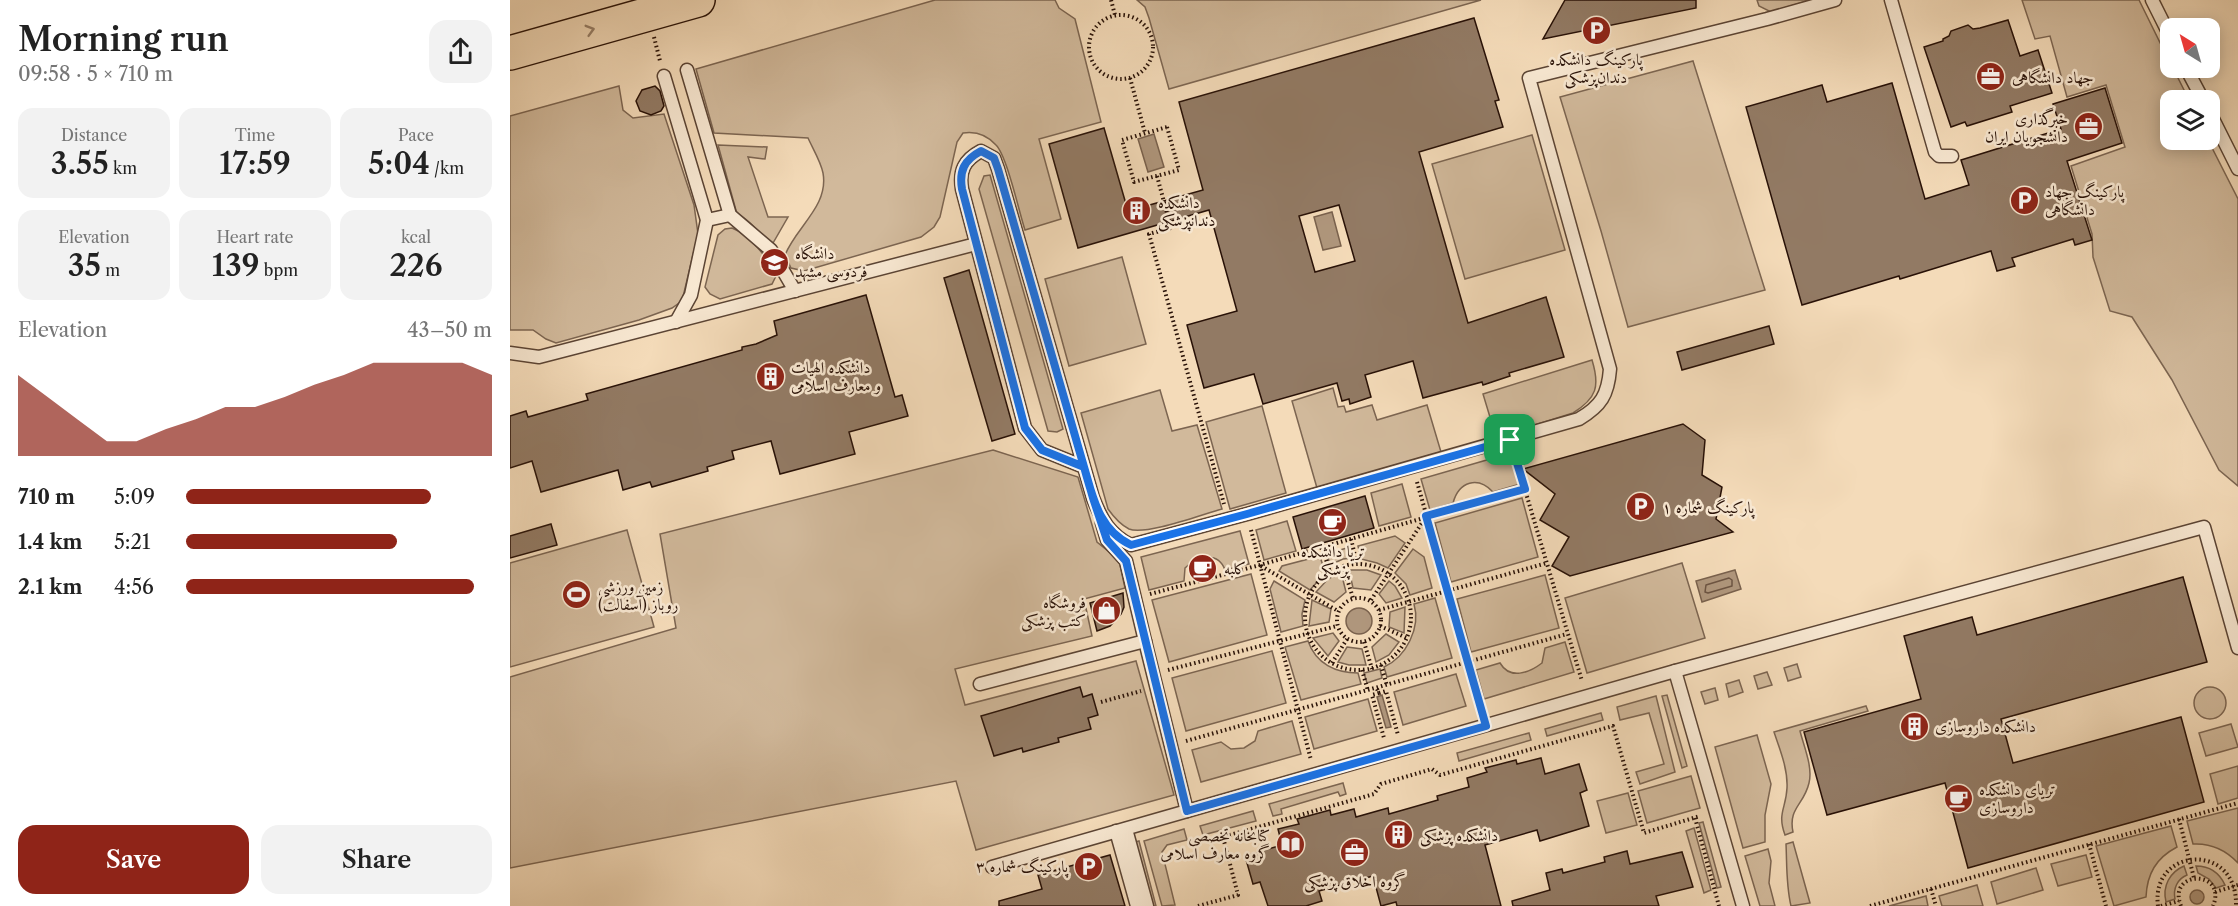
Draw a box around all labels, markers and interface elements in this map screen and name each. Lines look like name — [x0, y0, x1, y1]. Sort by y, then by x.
parking icon: پارکینگ دانشکده دندان‌پزشکی — [1580, 15, 1612, 47]
north arrow — [2160, 18, 2220, 78]
map controls — [2160, 18, 2220, 150]
text: Morning run — [18, 19, 229, 60]
button: share — [429, 20, 492, 83]
one-way arrow — [585, 25, 595, 37]
place label: پارکینگ دانشکده دندان‌پزشکی — [1549, 49, 1644, 89]
office icon: جهاد دانشگاهی — [1975, 61, 2007, 93]
text: 09:58 · 5 × 710 m — [18, 62, 173, 86]
place label: جهاد دانشگاهی — [2012, 67, 2094, 87]
button: layers — [2160, 90, 2220, 150]
place label: خبرگذاری دانشجویان ایران — [1985, 107, 2068, 147]
office icon: خبرگذاری دانشجویان ایران — [2073, 111, 2105, 143]
text: Distance — [61, 125, 127, 145]
text: Time — [235, 125, 275, 145]
text: Pace — [398, 125, 434, 145]
text: 3.55 — [51, 145, 109, 182]
text: 17:59 — [219, 145, 291, 182]
text: 5:04 — [368, 145, 430, 182]
text: km — [109, 158, 137, 178]
text: /km — [430, 158, 464, 178]
place label: پارکینگ جهاد دانشگاهی — [2045, 181, 2125, 219]
parking icon: پارکینگ جهاد دانشگاهی — [2008, 184, 2040, 216]
place label: دانشکده دندانپزشکی — [1158, 192, 1215, 232]
building icon: دانشکده دندانپزشکی — [1121, 195, 1153, 227]
text: Elevation — [58, 227, 130, 247]
text: Heart rate — [216, 227, 294, 247]
text: kcal — [401, 227, 431, 247]
place label: دانشگاه فردوسی مشهد — [795, 243, 867, 283]
school or university icon: دانشگاه فردوسی مشهد — [758, 246, 790, 278]
text: 35 — [68, 247, 101, 284]
text: 139 — [212, 247, 260, 284]
text: 226 — [390, 247, 442, 284]
text: m — [101, 260, 120, 280]
text: bpm — [260, 260, 298, 280]
text: Elevation — [18, 318, 107, 342]
text: 43–50 m — [407, 318, 492, 342]
place label: دانشکده الهیات و معارف اسلامی — [791, 357, 881, 395]
building icon: دانشکده الهیات و معارف اسلامی — [754, 360, 786, 392]
pin — [1484, 414, 1535, 465]
icon: arrive — [1493, 423, 1526, 456]
text: 710 m — [18, 485, 75, 509]
text: 5:09 — [114, 485, 155, 509]
parking icon: پارکینگ شماره ۱ — [1625, 491, 1657, 523]
place label: پارکینگ شماره ۱ — [1662, 497, 1755, 519]
cafe icon: تریا دانشکده پزشکی — [1317, 507, 1349, 539]
text: 1.4 km — [18, 530, 83, 554]
text: 5:21 — [114, 530, 150, 554]
place label: تریا دانشکده پزشکی — [1301, 541, 1365, 581]
cafe icon: کلبه — [1187, 552, 1219, 584]
place label: کلبه — [1224, 558, 1246, 578]
text: 2.1 km — [18, 575, 82, 599]
text: 4:56 — [114, 575, 154, 599]
place label: زمین ورزشی روباز (آسفالت) — [598, 576, 678, 614]
sports icon: زمین ورزشی روباز (آسفالت) — [561, 579, 593, 611]
place label: فروشگاه کتب پزشکی — [1021, 592, 1086, 632]
shop icon: فروشگاه کتب پزشکی — [1091, 595, 1123, 627]
building icon: دانشکده داروسازی — [1898, 710, 1930, 742]
place label: دانشکده داروسازی — [1935, 716, 2036, 736]
place label: تریای دانشکده داروسازی — [1979, 779, 2056, 817]
cafe icon: تریای دانشکده داروسازی — [1942, 782, 1974, 814]
building icon: دانشکده پزشکی — [1383, 819, 1415, 851]
button: Save — [18, 825, 249, 894]
button: Share — [261, 825, 492, 894]
place label: کتابخانه تخصصی گروه معارف اسلامی — [1160, 825, 1270, 864]
place label: دانشکده پزشکی — [1420, 825, 1498, 847]
library icon: کتابخانه تخصصی گروه معارف اسلامی — [1275, 828, 1307, 860]
office icon: گروه اخلاق پزشکی — [1339, 837, 1371, 869]
parking icon: پارکینگ شماره ۳ — [1073, 850, 1105, 882]
place label: پارکینگ شماره ۳ — [976, 856, 1069, 878]
place label: گروه اخلاق پزشکی — [1304, 871, 1406, 893]

